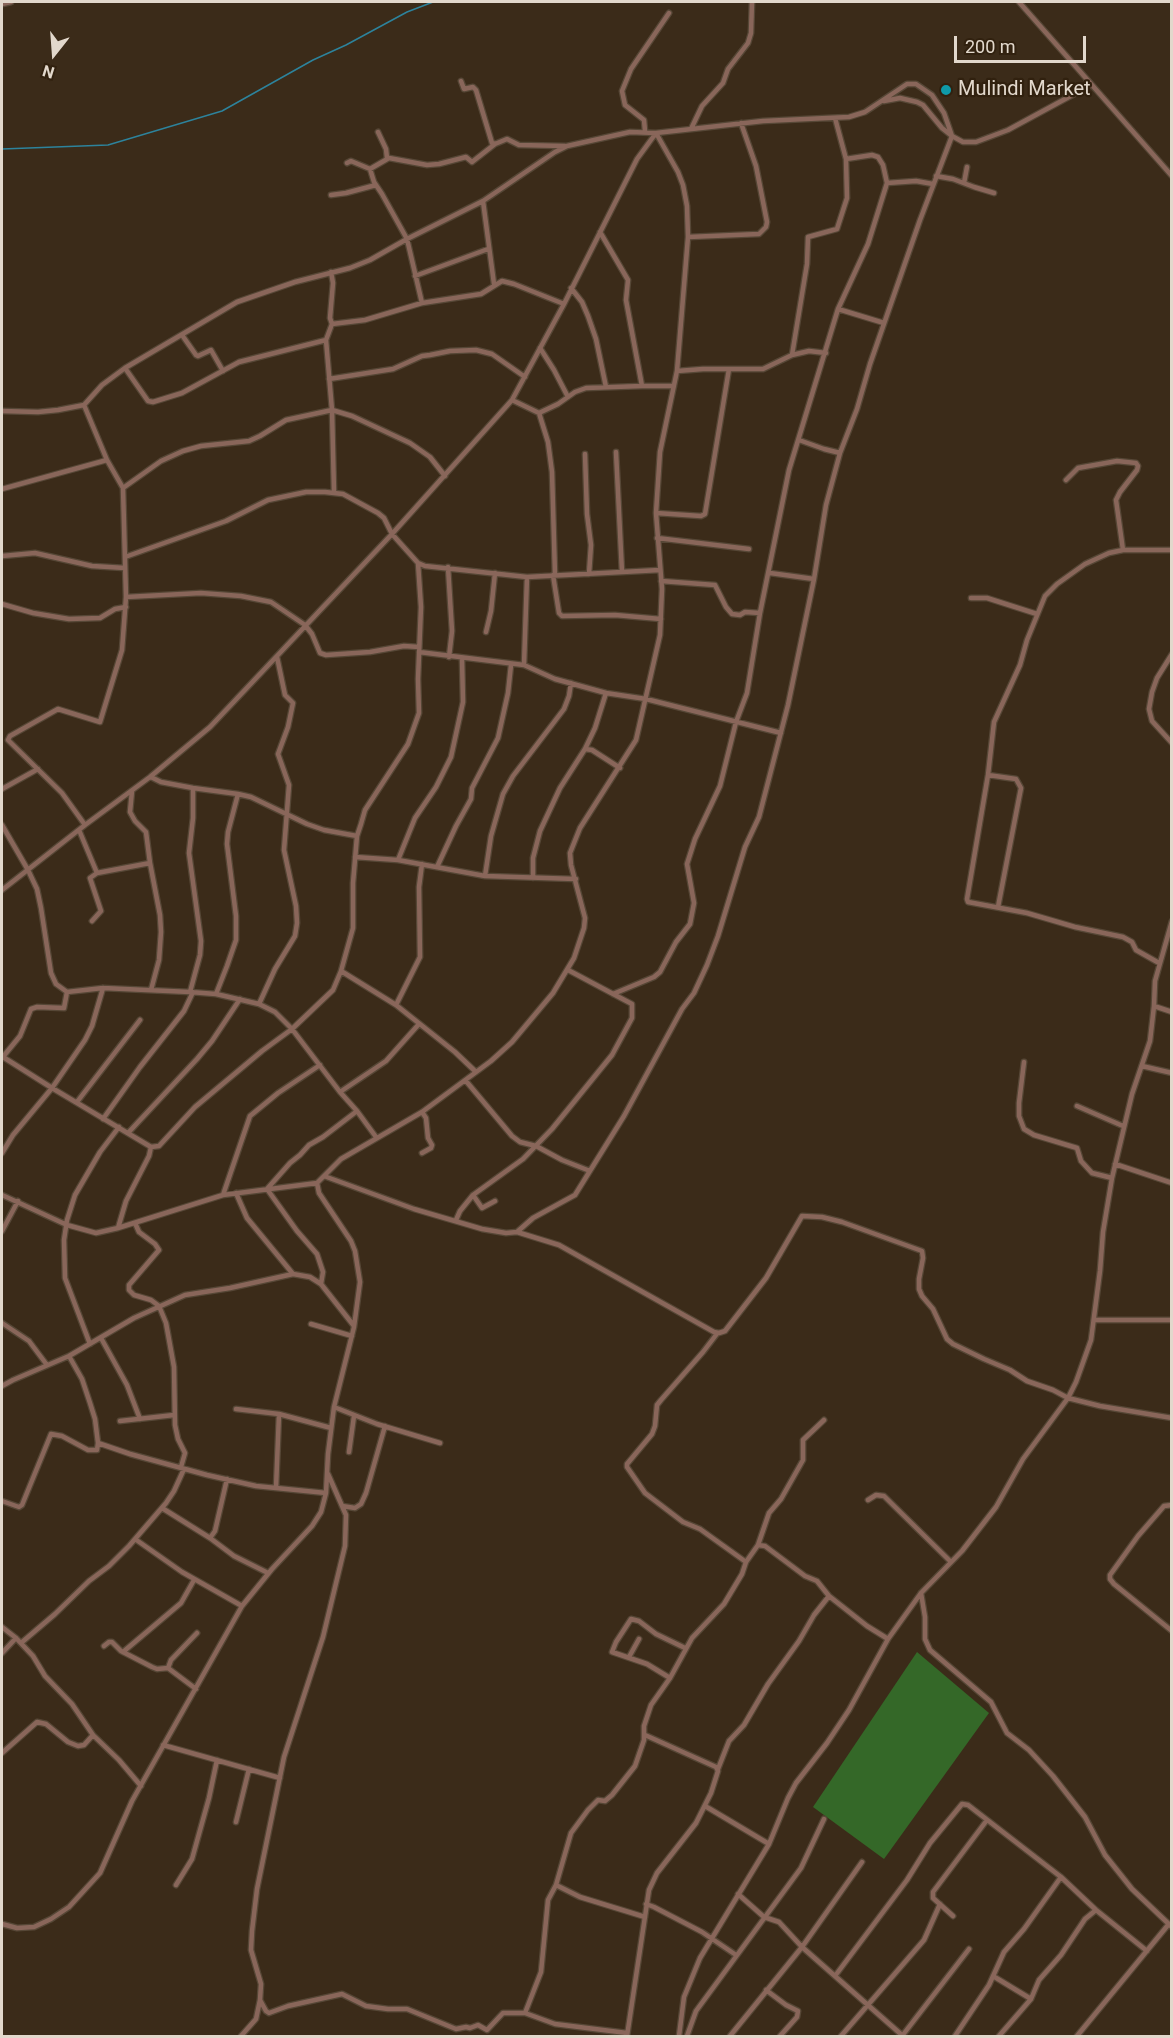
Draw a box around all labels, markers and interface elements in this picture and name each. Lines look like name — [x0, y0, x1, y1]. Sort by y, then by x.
north arrow — [24, 24, 84, 84]
scale bar — [957, 24, 1089, 62]
text: 200 m — [965, 36, 1016, 57]
text: N — [40, 61, 57, 82]
place label: Mulindi Market — [958, 78, 1091, 102]
marker: Mulindi Market — [939, 83, 953, 97]

